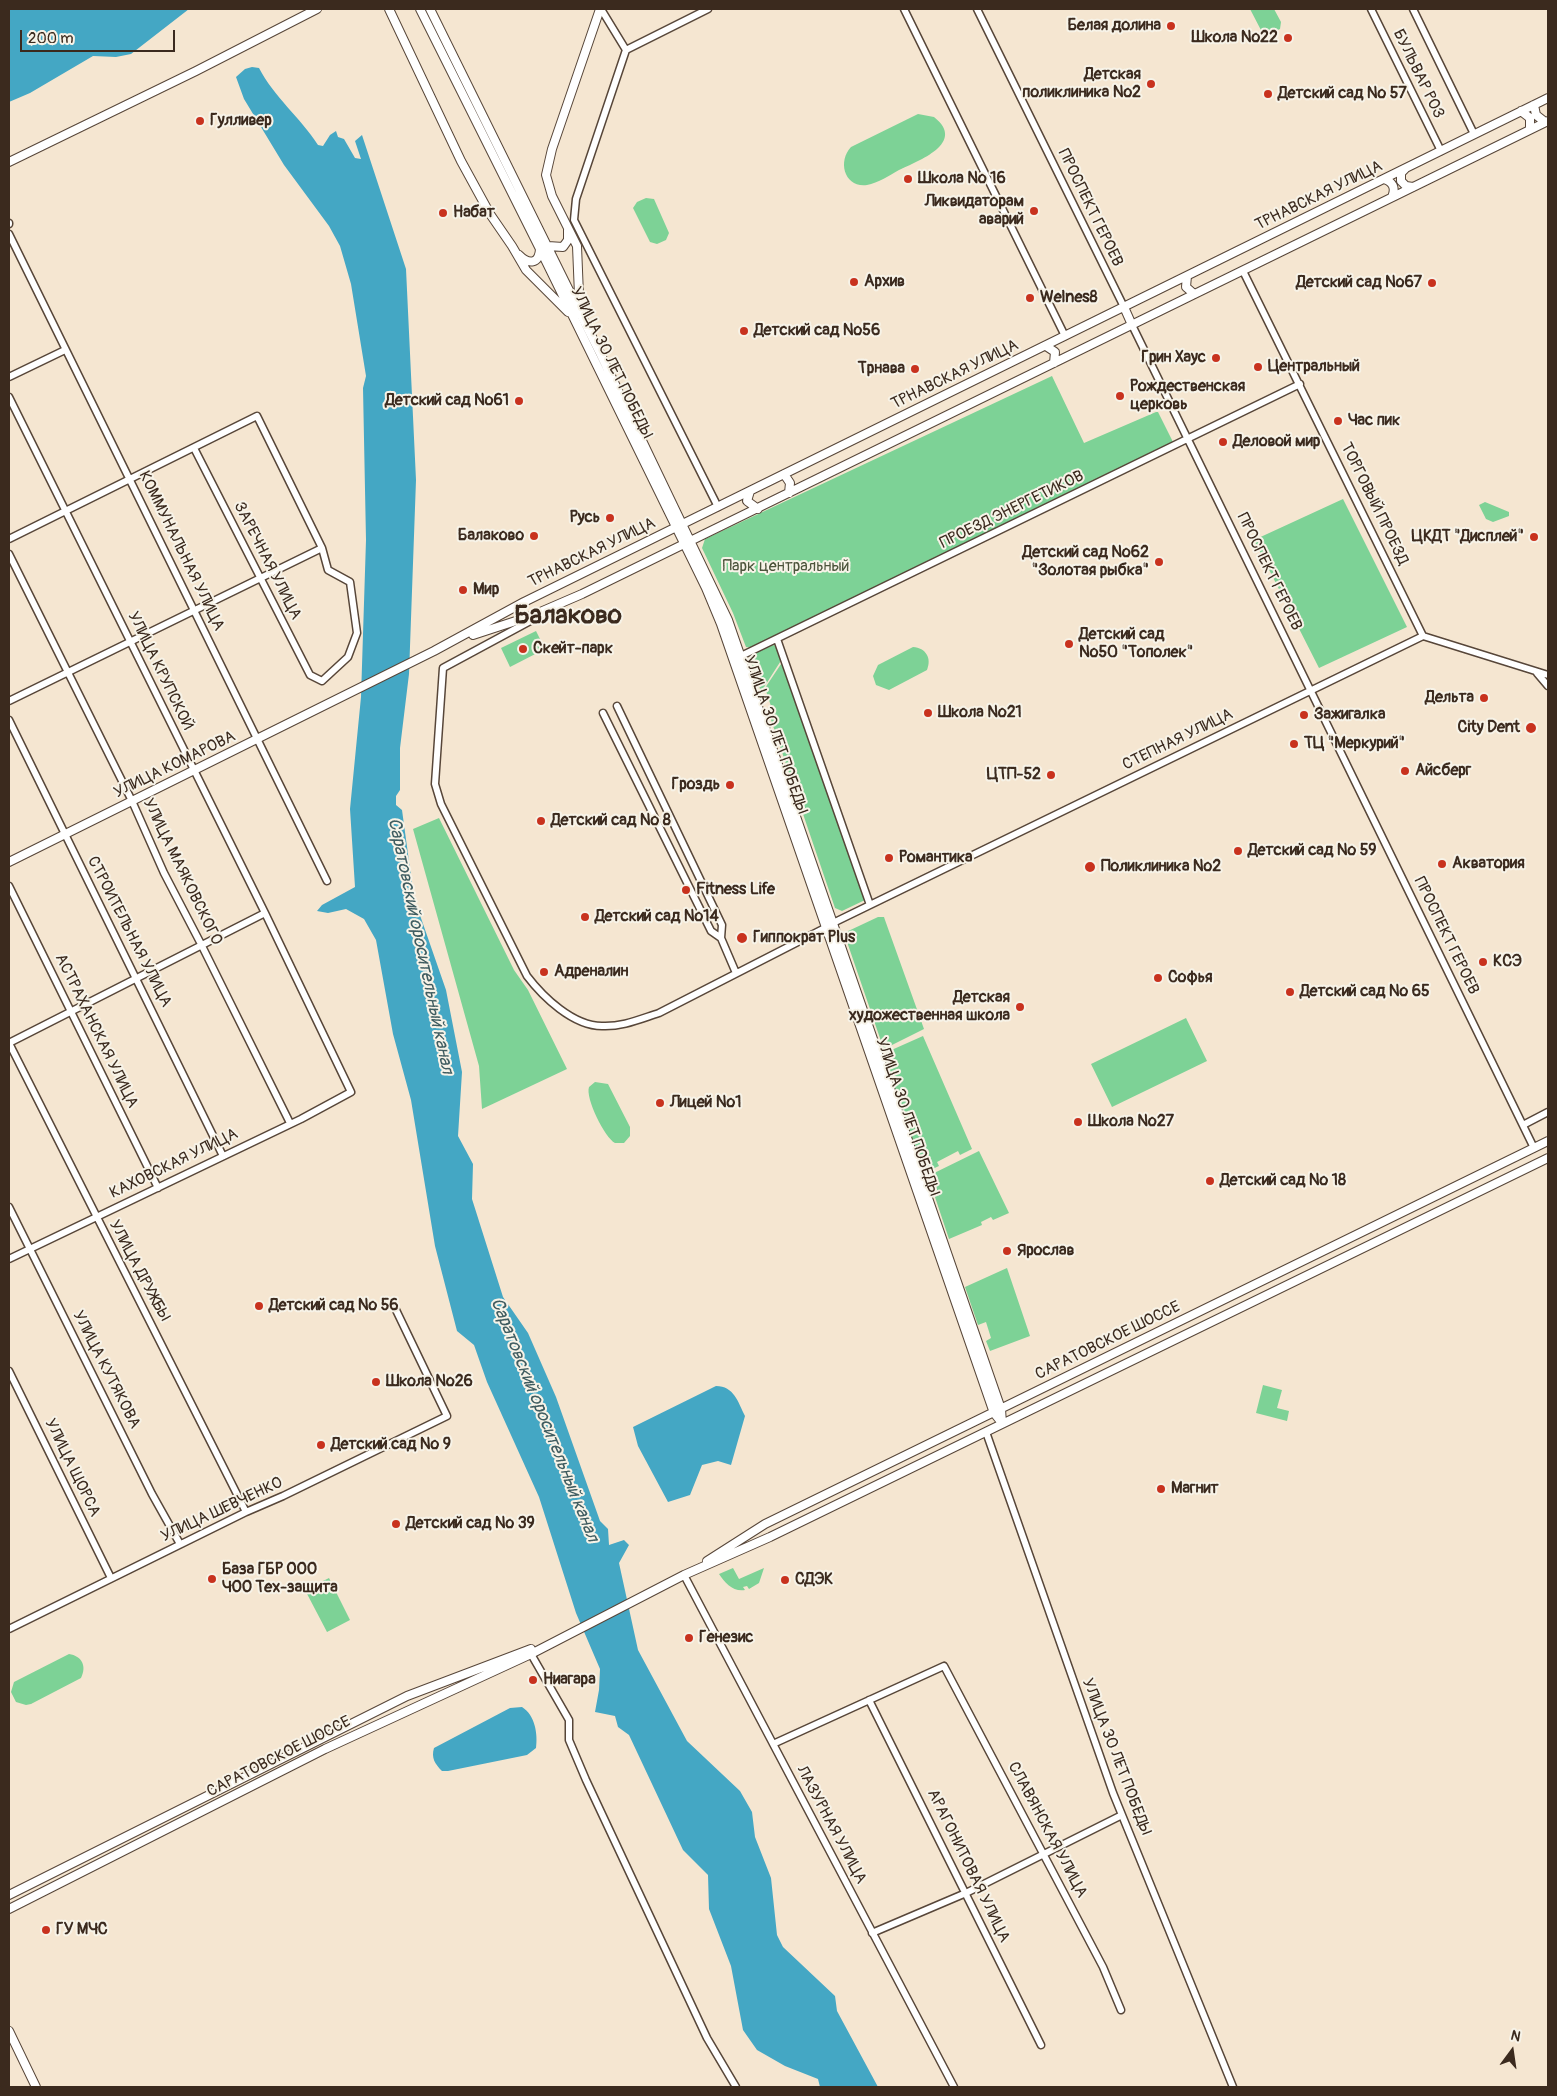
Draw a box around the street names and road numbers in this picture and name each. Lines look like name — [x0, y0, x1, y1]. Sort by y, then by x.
street label: БУЛЬВАР РОЗ — [1388, 26, 1448, 122]
street label: ПРОСПЕКТ ГЕРОЕВ — [1053, 146, 1127, 270]
street label: ТРНАВСКАЯ УЛИЦА — [1252, 157, 1386, 235]
street label: УЛИЦА 30 ЛЕТ ПОБЕДЫ — [566, 284, 656, 442]
street label: ТРНАВСКАЯ УЛИЦА — [888, 336, 1022, 414]
street label: ТОРГОВЫЙ ПРОЕЗД — [1336, 440, 1412, 568]
street label: ПРОЕЗД ЭНЕРГЕТИКОВ — [937, 467, 1087, 553]
street label: КОММУНАЛЬНАЯ УЛИЦА — [134, 468, 228, 634]
street label: ЗАРЕЧНАЯ УЛИЦА — [229, 499, 305, 623]
street label: ПРОСПЕКТ ГЕРОЕВ — [1232, 510, 1306, 634]
street label: ТРНАВСКАЯ УЛИЦА — [525, 514, 659, 592]
street label: УЛИЦА КРУПСКОЙ — [123, 609, 197, 733]
street label: УЛИЦА 30 ЛЕТ ПОБЕДЫ — [739, 653, 811, 817]
street label: СТЕПНАЯ УЛИЦА — [1120, 705, 1236, 775]
street label: УЛИЦА КОМАРОВА — [111, 727, 239, 803]
street label: УЛИЦА МАЯКОВСКОГО — [138, 796, 226, 948]
street label: СТРОИТЕЛЬНАЯ УЛИЦА — [83, 853, 175, 1011]
street label: ПРОСПЕКТ ГЕРОЕВ — [1409, 874, 1483, 998]
street label: АСТРАХАНСКАЯ УЛИЦА — [50, 951, 142, 1111]
street label: УЛИЦА 30 ЛЕТ ПОБЕДЫ — [871, 1035, 943, 1199]
street label: КАХОВСКАЯ УЛИЦА — [107, 1125, 241, 1203]
street label: УЛИЦА ДРУЖБЫ — [104, 1217, 174, 1325]
street label: САРАТОВСКОЕ ШОССЕ — [1032, 1298, 1184, 1384]
street label: УЛИЦА КУТЯКОВА — [68, 1308, 144, 1432]
street label: УЛИЦА ЩОРСА — [40, 1416, 104, 1520]
street label: УЛИЦА ШЕВЧЕНКО — [158, 1473, 286, 1547]
street label: УЛИЦА 30 ЛЕТ ПОБЕДЫ — [1077, 1676, 1155, 1838]
street label: САРАТОВСКОЕ ШОССЕ — [204, 1712, 354, 1802]
street label: СЛАВЯНСКАЯ УЛИЦА — [1003, 1759, 1091, 1901]
street label: ЛАЗУРНАЯ УЛИЦА — [792, 1763, 870, 1887]
street label: АРАГОНИТОВАЯ УЛИЦА — [923, 1786, 1013, 1946]

